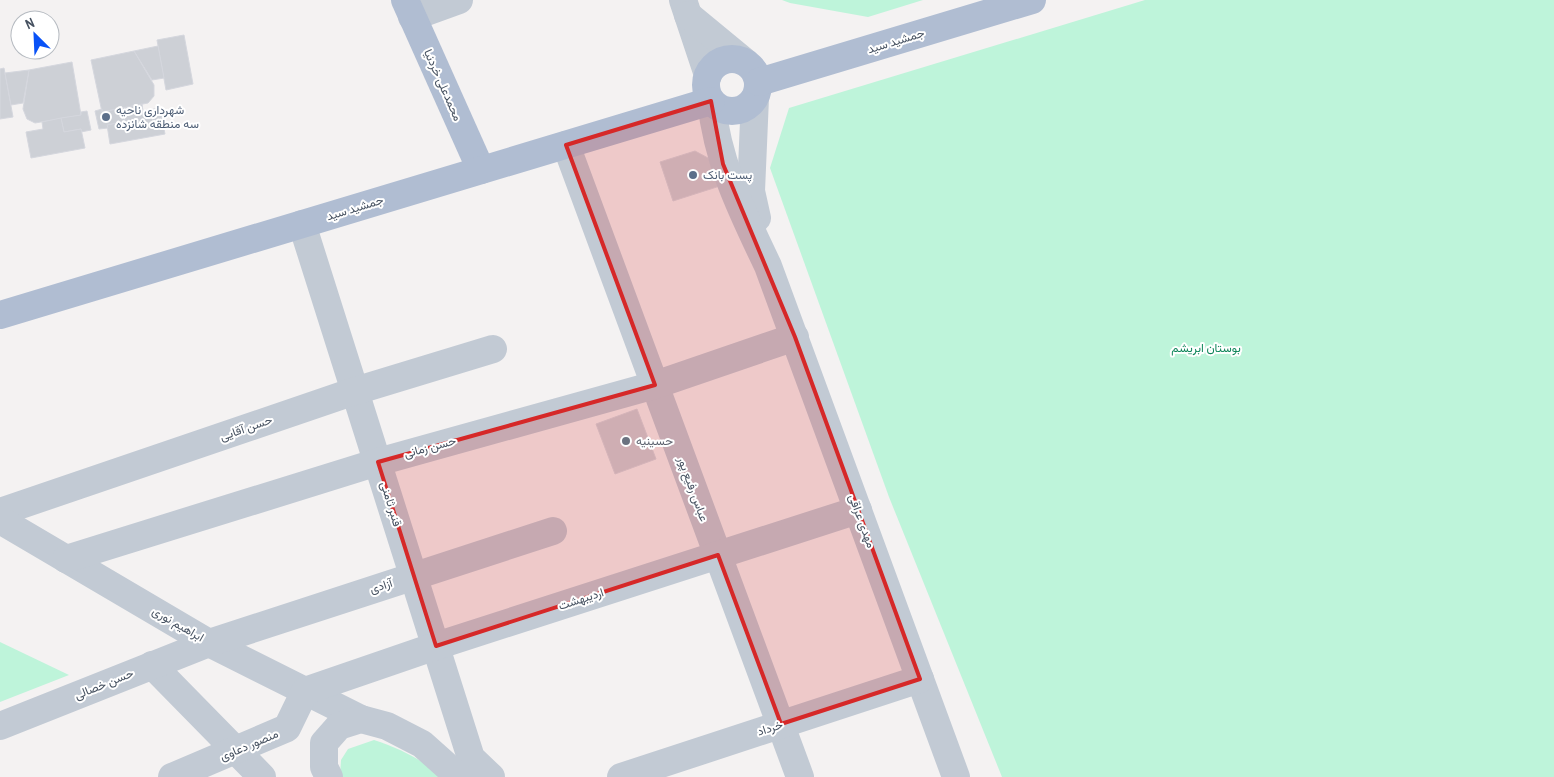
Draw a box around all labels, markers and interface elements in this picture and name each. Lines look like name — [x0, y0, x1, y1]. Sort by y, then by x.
north arrow — [10, 10, 60, 60]
text: N — [22, 13, 37, 33]
street label: جمشید سید — [866, 25, 926, 57]
street label: محمدعلی خردنیا — [420, 47, 466, 123]
place label: شهرداری ناحیه سه منطقه شانزده — [116, 102, 199, 132]
marker: شهرداری ناحیه سه منطقه شانزده — [100, 111, 112, 123]
place label: پست بانک — [703, 167, 752, 183]
marker: پست بانک — [687, 169, 699, 181]
street label: جمشید سید — [325, 192, 385, 224]
park label: بوستان ابریشم — [1171, 340, 1241, 356]
street label: حسن آقایی — [218, 412, 274, 444]
street label: حسن زمانی — [402, 432, 458, 462]
place label: حسینیه — [636, 433, 673, 449]
marker: حسینیه — [620, 435, 632, 447]
street label: عباس رفیع پور — [673, 453, 712, 524]
street label: قنبر ثامنی — [377, 479, 405, 529]
street label: مهدی عراقی — [845, 492, 879, 550]
street label: آزادی — [368, 574, 396, 597]
street label: اردیبهشت — [556, 584, 606, 614]
street label: ابراهیم نوری — [149, 603, 207, 645]
street label: حسن خصالی — [72, 665, 136, 703]
street label: خرداد — [755, 716, 785, 740]
street label: منصور دعاوی — [217, 726, 281, 764]

